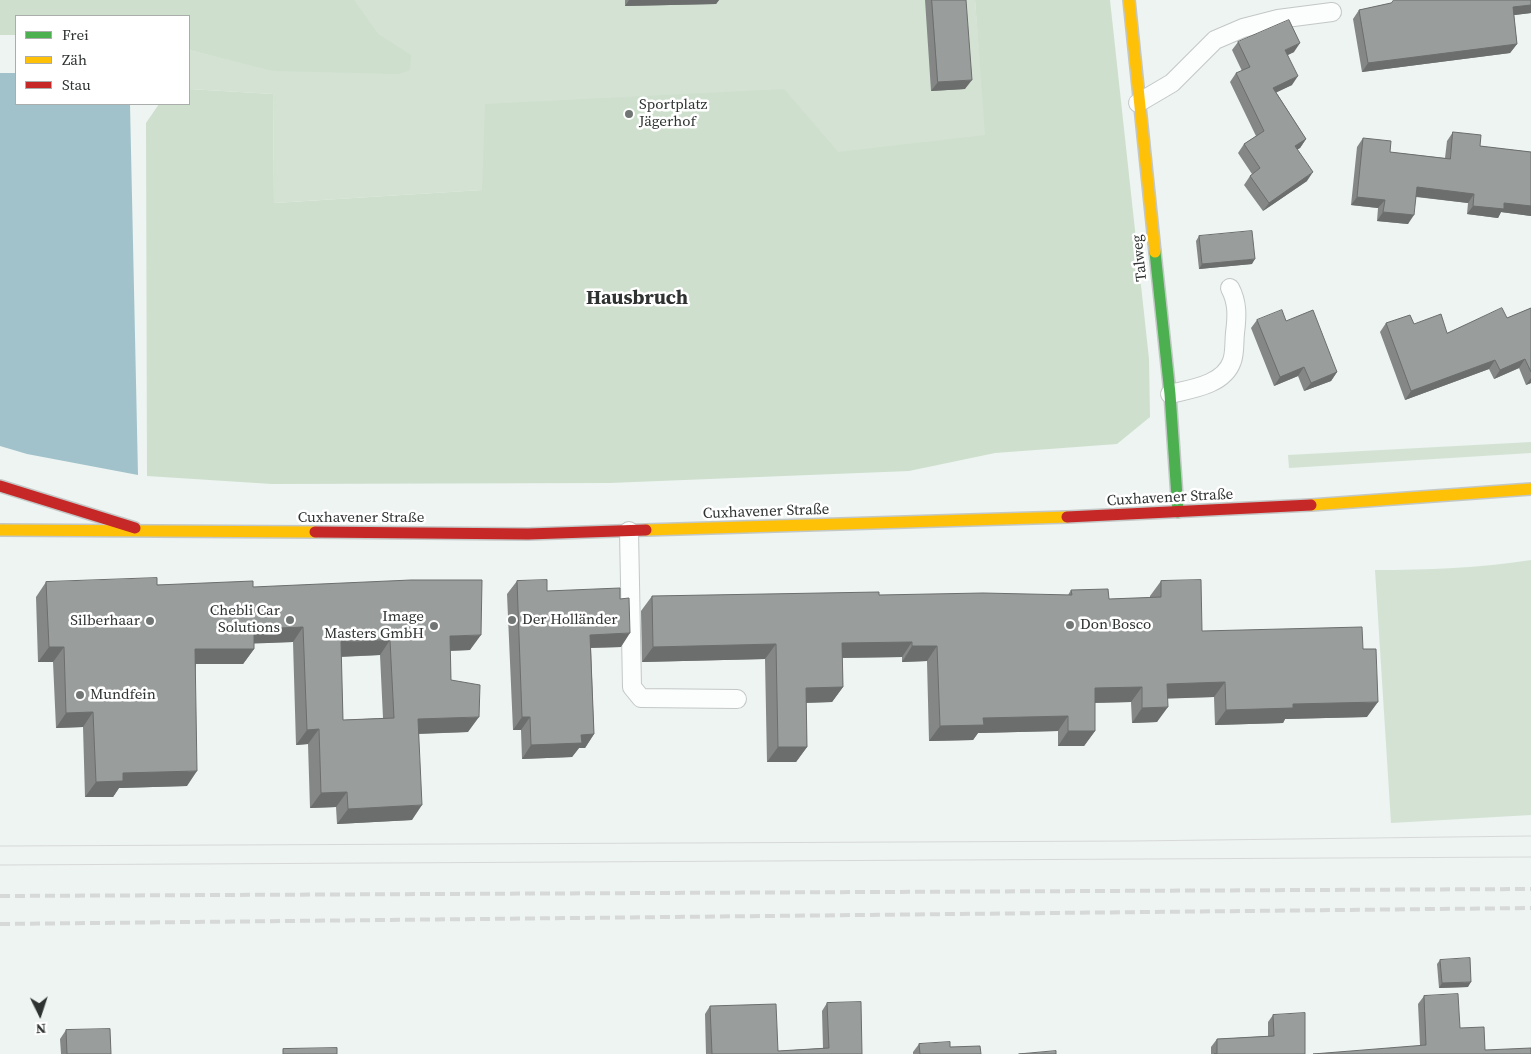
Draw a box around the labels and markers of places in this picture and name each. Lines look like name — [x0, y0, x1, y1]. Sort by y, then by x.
place label: Sportplatz Jägerhof — [639, 96, 707, 131]
marker: Sportplatz Jägerhof — [623, 108, 635, 120]
place label: Chebli Car Solutions — [210, 602, 280, 637]
place label: Image Masters GmbH — [324, 608, 424, 643]
place label: Der Holländer — [522, 611, 618, 629]
place label: Silberhaar — [70, 612, 140, 630]
marker: Chebli Car Solutions — [284, 614, 296, 626]
marker: Der Holländer — [506, 614, 518, 626]
marker: Silberhaar — [144, 615, 156, 627]
place label: Don Bosco — [1080, 616, 1151, 634]
marker: Don Bosco — [1064, 619, 1076, 631]
marker: Image Masters GmbH — [428, 620, 440, 632]
place label: Mundfein — [90, 686, 156, 704]
marker: Mundfein — [74, 689, 86, 701]

